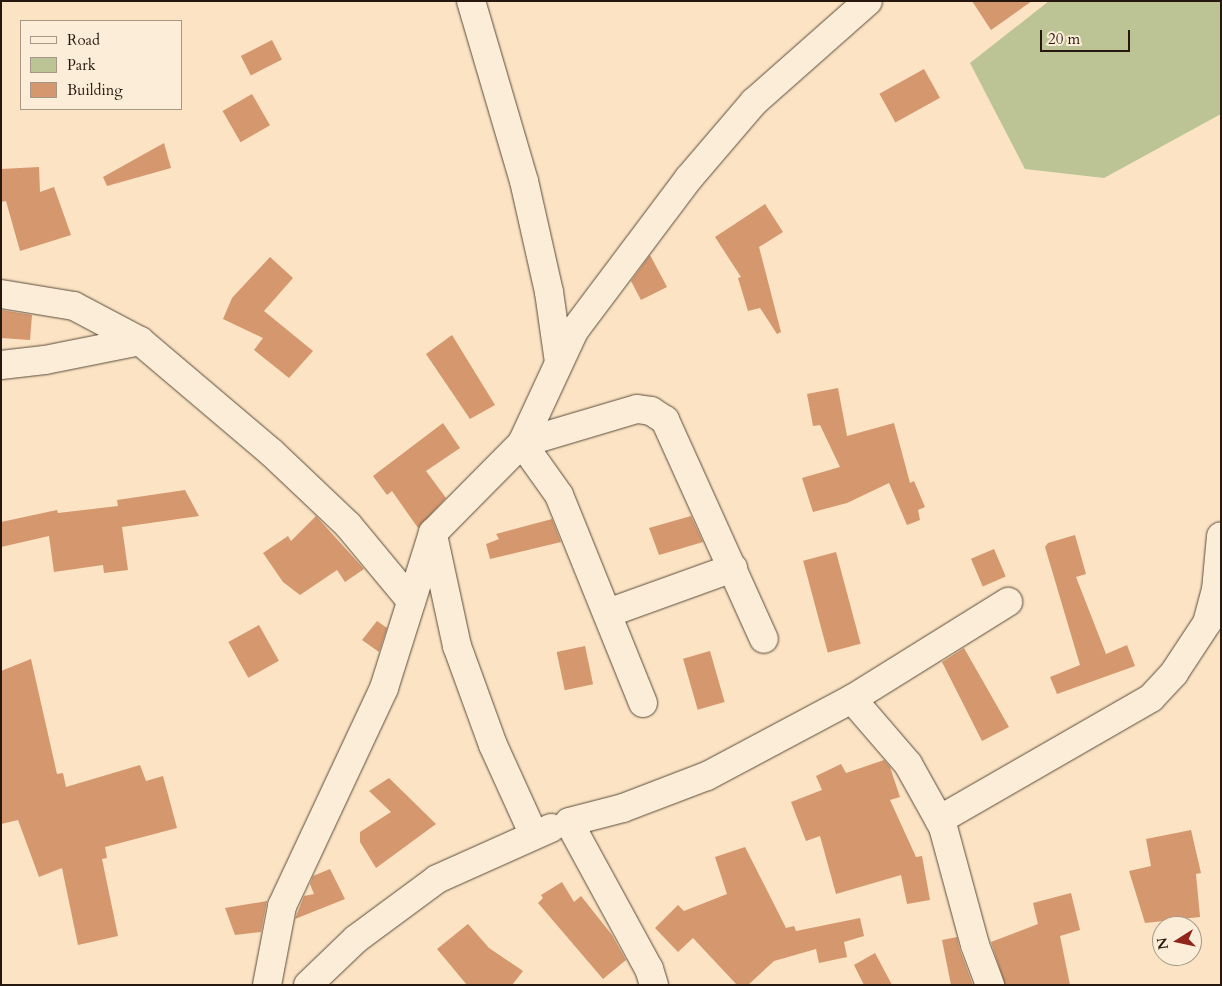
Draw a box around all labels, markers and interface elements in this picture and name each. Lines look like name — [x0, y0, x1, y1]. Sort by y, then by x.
legend — [20, 20, 182, 110]
scale bar — [1042, 20, 1132, 52]
text: 20 m — [1048, 29, 1080, 49]
text: Road — [67, 30, 100, 50]
text: Park — [67, 55, 96, 75]
text: Building — [67, 80, 123, 100]
north arrow — [1152, 916, 1202, 966]
text: N — [1152, 936, 1173, 951]

